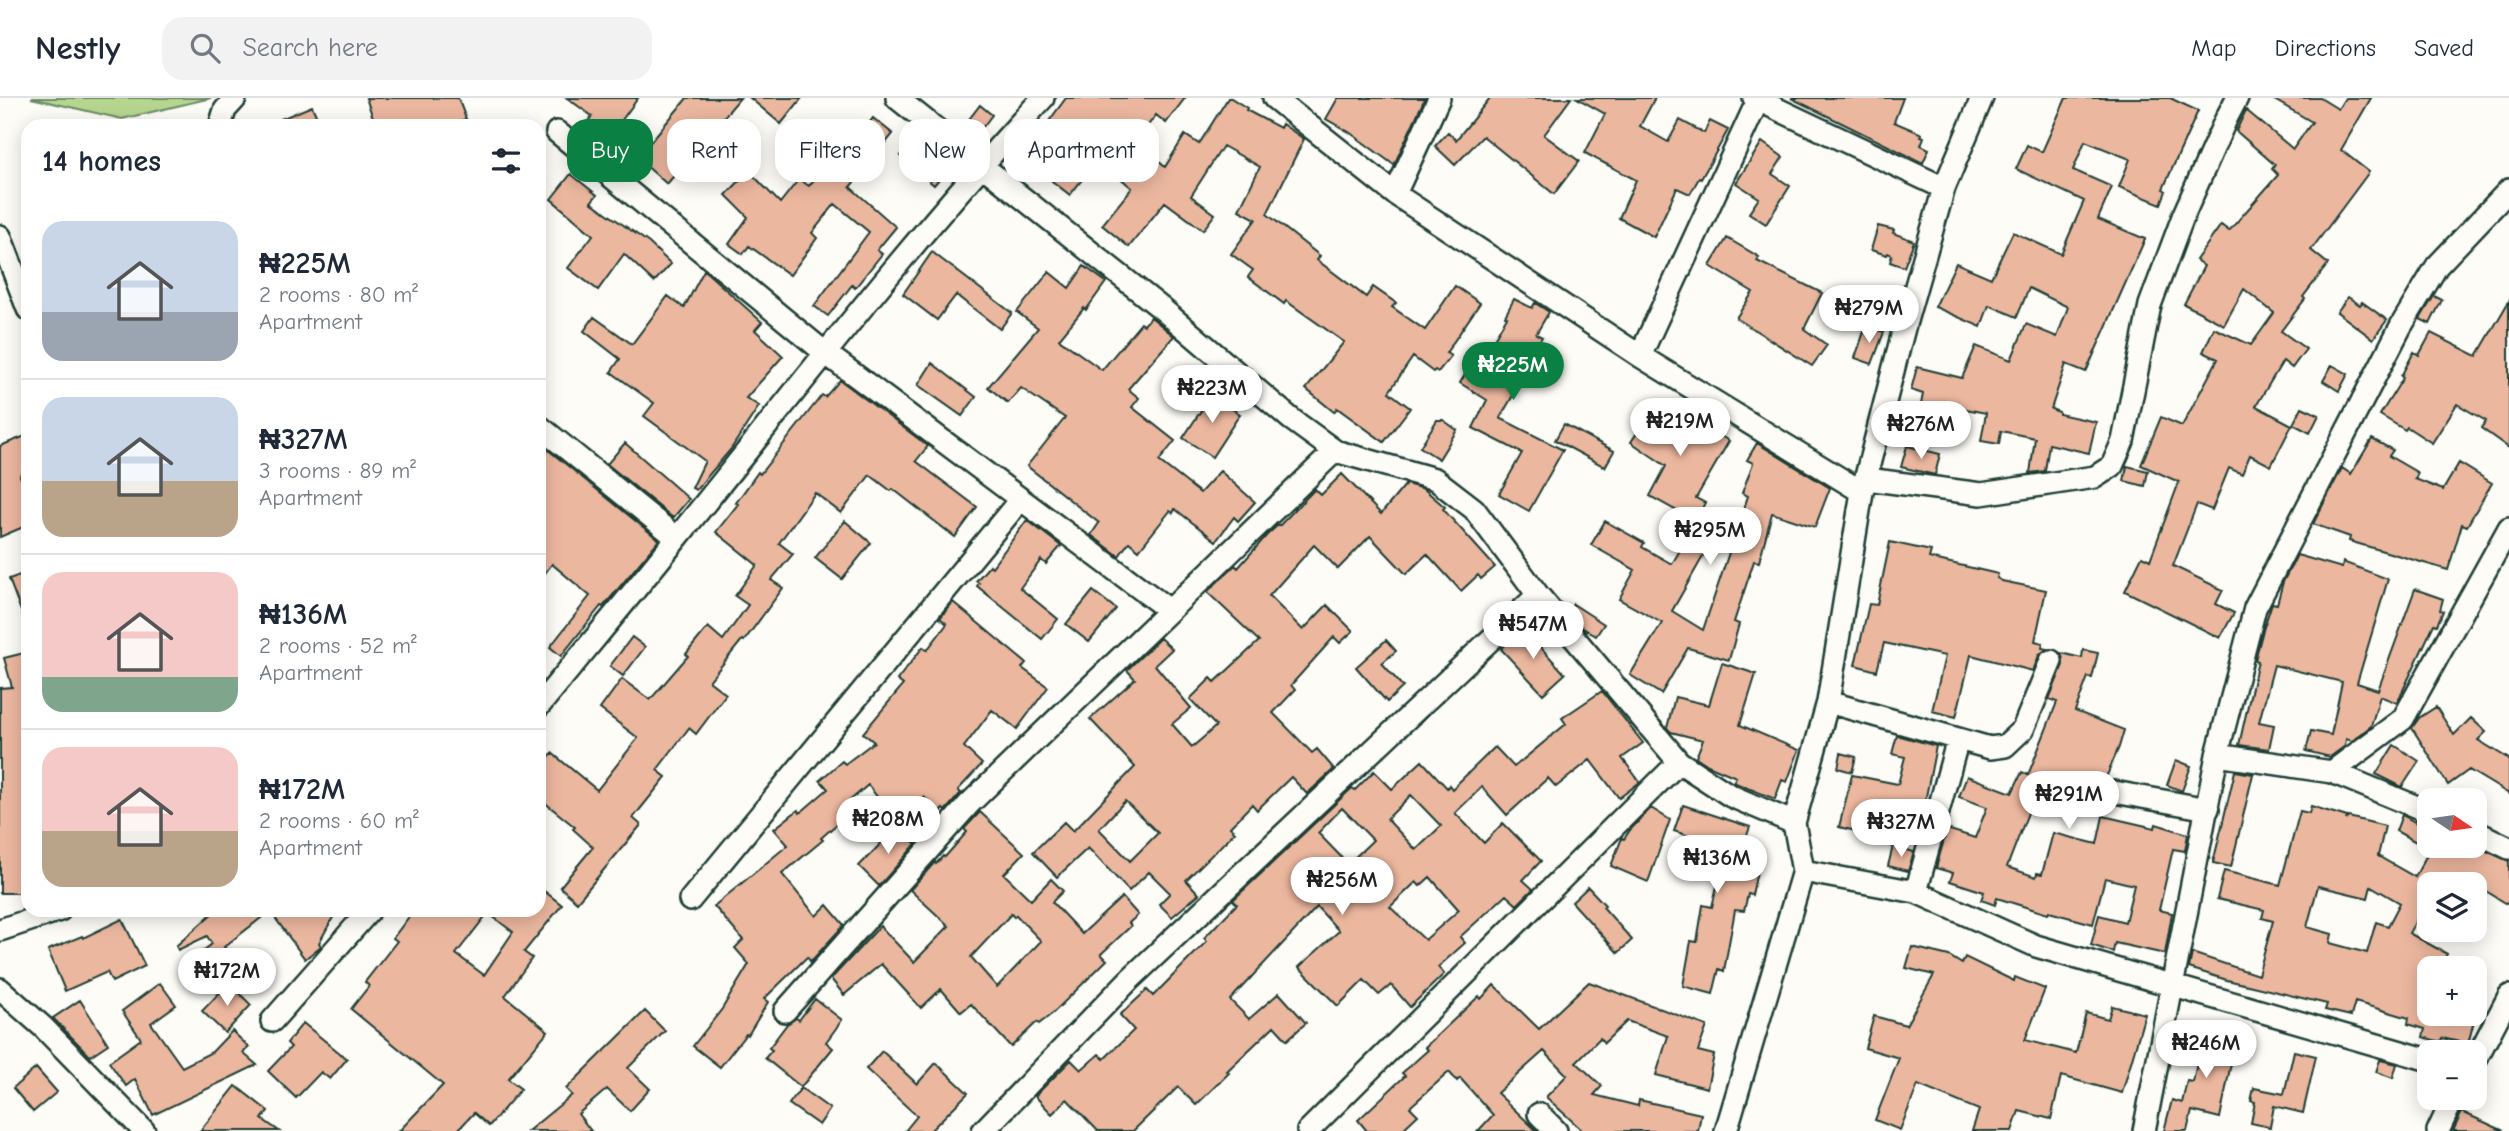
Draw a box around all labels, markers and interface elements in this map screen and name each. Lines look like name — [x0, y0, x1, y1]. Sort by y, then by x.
search box — [162, 17, 652, 80]
text: Nestly — [35, 29, 120, 67]
icon: search — [186, 29, 224, 67]
text: Search here — [242, 33, 378, 63]
text: Map — [2191, 34, 2237, 62]
text: Directions — [2275, 34, 2376, 62]
text: Saved — [2414, 34, 2474, 62]
chip: Buy — [567, 119, 653, 182]
chip: Rent — [667, 119, 761, 182]
chip: Filters — [775, 119, 885, 182]
chip: New — [899, 119, 990, 182]
chip: Apartment — [1004, 119, 1159, 182]
icon: filters — [487, 142, 525, 180]
text: 14 homes — [42, 144, 161, 179]
text: ₦225M — [259, 246, 351, 281]
icon: home — [98, 249, 182, 333]
text: 2 rooms · 80 m² — [259, 281, 418, 308]
pin: ₦279M — [1820, 286, 1918, 345]
text: ₦279M — [1835, 294, 1903, 321]
text: Apartment — [259, 308, 362, 335]
pin: ₦225M — [1464, 342, 1562, 402]
text: ₦225M — [1478, 351, 1548, 378]
pin: ₦223M — [1163, 366, 1261, 425]
text: ₦223M — [1177, 374, 1247, 401]
pin: ₦219M — [1631, 398, 1729, 458]
pin: ₦276M — [1872, 402, 1970, 461]
text: ₦219M — [1646, 407, 1714, 434]
text: ₦276M — [1887, 410, 1955, 437]
text: ₦327M — [259, 422, 348, 457]
icon: home — [98, 425, 182, 509]
text: 3 rooms · 89 m² — [259, 457, 416, 484]
text: Apartment — [259, 484, 362, 511]
pin: ₦295M — [1661, 508, 1759, 567]
text: ₦295M — [1675, 516, 1745, 543]
text: ₦136M — [259, 597, 347, 632]
icon: home — [98, 600, 182, 684]
pin: ₦547M — [1484, 602, 1582, 661]
text: ₦547M — [1499, 610, 1567, 637]
text: 2 rooms · 52 m² — [259, 632, 417, 659]
text: Apartment — [259, 659, 362, 686]
text: ₦172M — [259, 772, 345, 807]
pin: ₦291M — [2020, 772, 2118, 831]
icon: home — [98, 775, 182, 859]
text: ₦291M — [2035, 780, 2103, 807]
north arrow — [2417, 788, 2487, 858]
map controls — [2417, 788, 2487, 1110]
pin: ₦208M — [839, 796, 937, 856]
pin: ₦327M — [1852, 800, 1950, 859]
text: ₦208M — [852, 805, 924, 832]
text: 2 rooms · 60 m² — [259, 807, 419, 834]
text: ₦327M — [1867, 808, 1935, 835]
text: Apartment — [259, 834, 362, 861]
pin: ₦136M — [1668, 836, 1766, 895]
text: ₦136M — [1683, 844, 1751, 871]
pin: ₦256M — [1293, 858, 1391, 917]
text: ₦256M — [1307, 866, 1377, 893]
button: layers — [2417, 872, 2487, 942]
pin: ₦172M — [178, 948, 276, 1008]
button: + — [2417, 956, 2487, 1026]
text: ₦172M — [194, 957, 260, 984]
pin: ₦246M — [2157, 1020, 2255, 1080]
text: ₦246M — [2172, 1029, 2240, 1056]
button: − — [2417, 1040, 2487, 1110]

